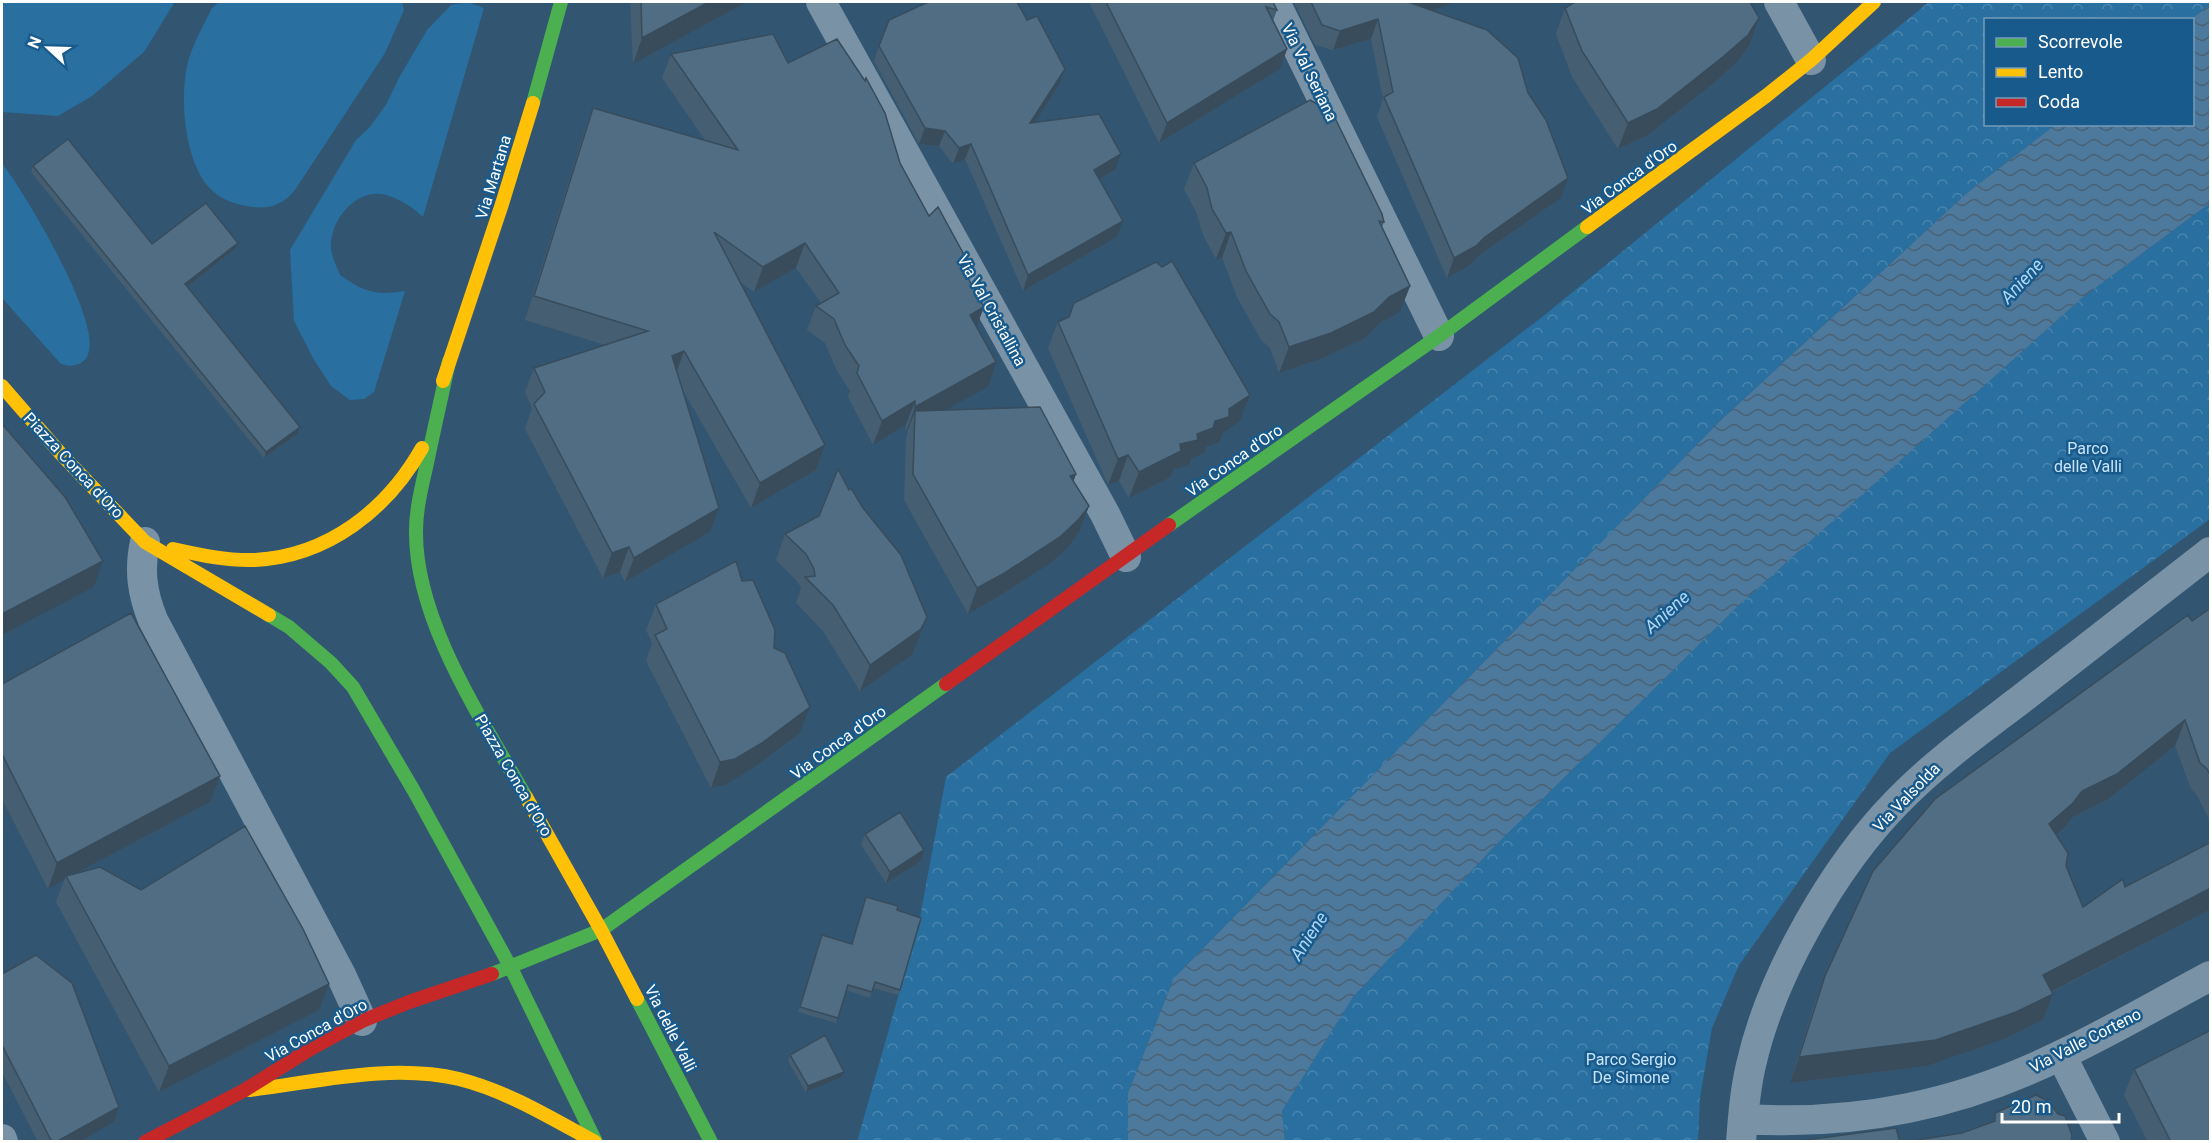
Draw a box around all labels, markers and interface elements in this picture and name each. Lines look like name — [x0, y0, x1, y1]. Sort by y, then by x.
north arrow — [18, 18, 78, 78]
legend — [1984, 18, 2194, 126]
street label: Via Val Seriana — [1278, 20, 1341, 124]
text: Scorrevole — [2038, 31, 2123, 52]
text: N — [24, 34, 45, 51]
text: Lento — [2038, 61, 2083, 82]
text: Coda — [2038, 91, 2080, 112]
street label: Via Martana — [472, 133, 515, 221]
street label: Via Conca d'Oro — [1578, 136, 1681, 218]
street label: Via Val Cristallina — [953, 251, 1030, 369]
water label: Aniene — [1995, 254, 2048, 308]
street label: Piazza Conca d'Oro — [20, 408, 128, 522]
street label: Via Conca d'Oro — [1182, 420, 1286, 501]
park label: Parco delle Valli — [2054, 439, 2122, 476]
water label: Aniene — [1639, 586, 1694, 638]
street label: Via Conca d'Oro — [787, 701, 890, 783]
street label: Piazza Conca d'Oro — [471, 711, 556, 840]
street label: Via Valsolda — [1869, 759, 1944, 836]
water label: Aniene — [1285, 908, 1332, 965]
street label: Via delle Valli — [641, 982, 701, 1075]
street label: Via Conca d'Oro — [262, 995, 370, 1066]
street label: Via Valle Corteno — [2026, 1004, 2144, 1077]
park label: Parco Sergio De Simone — [1586, 1050, 1676, 1087]
scale bar — [2002, 1086, 2119, 1124]
text: 20 m — [2011, 1096, 2051, 1117]

